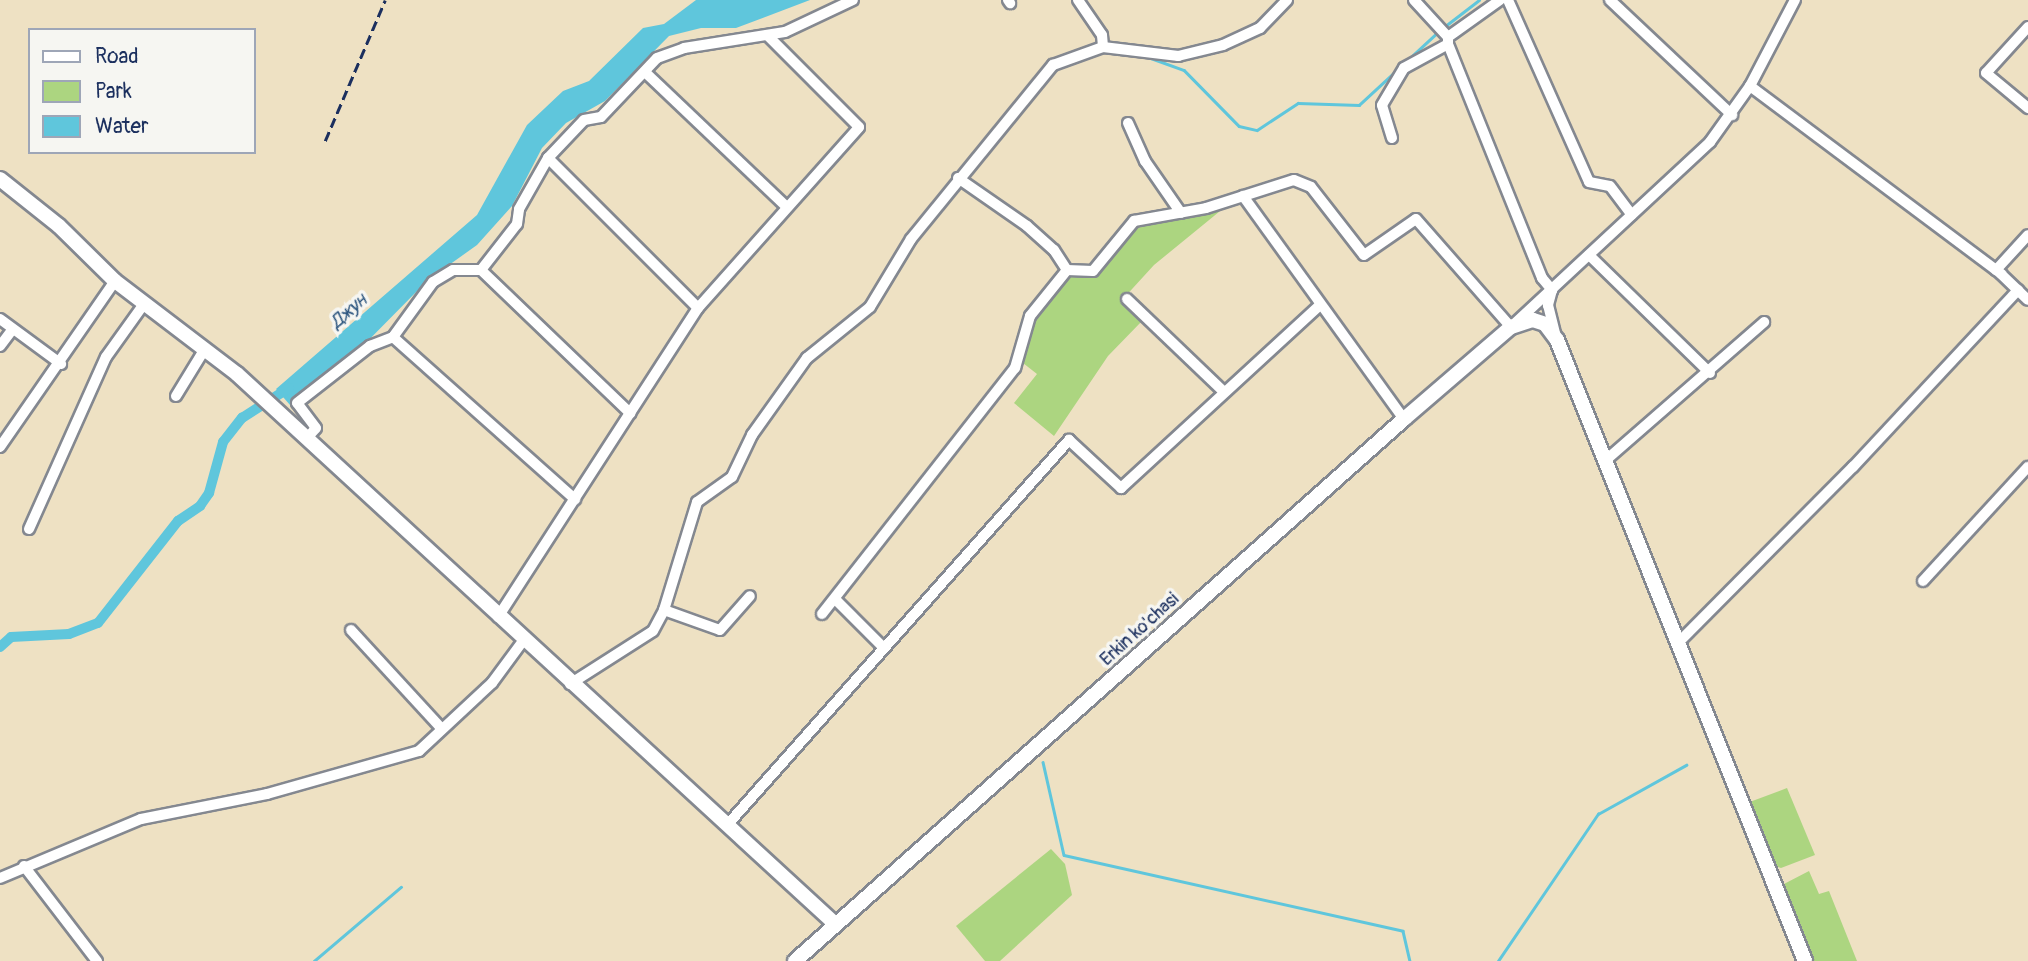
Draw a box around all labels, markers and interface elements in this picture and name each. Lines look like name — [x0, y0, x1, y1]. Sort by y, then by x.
legend — [28, 28, 256, 154]
text: Road — [95, 43, 139, 70]
text: Park — [95, 78, 132, 105]
text: Water — [95, 113, 148, 140]
water label: Джун — [326, 290, 372, 334]
street label: Erkin ko'chasi — [1096, 589, 1184, 671]

